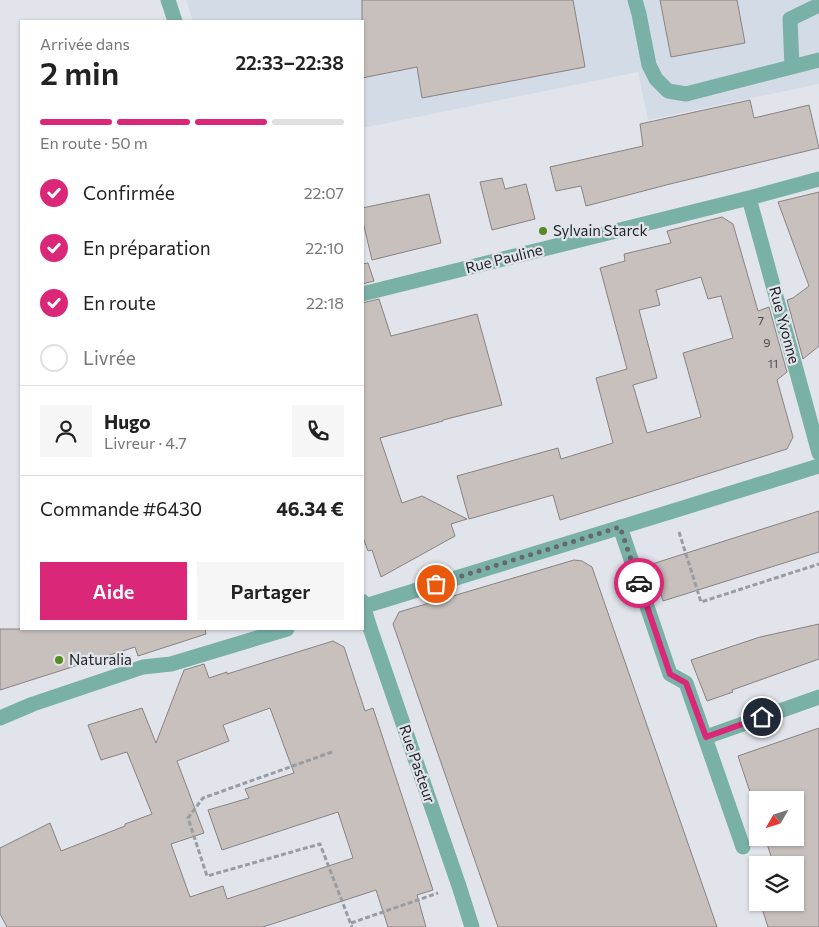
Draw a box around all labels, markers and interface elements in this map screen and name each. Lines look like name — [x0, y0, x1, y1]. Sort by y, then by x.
text: Arrivée dans — [40, 34, 130, 53]
text: 22:33–22:38 — [235, 51, 344, 74]
text: 2 min — [40, 52, 119, 92]
text: En route · 50 m — [40, 133, 148, 152]
icon: check — [40, 179, 68, 207]
text: Confirmée — [83, 181, 175, 204]
text: 22:07 — [304, 183, 344, 202]
place label: Sylvain Starck — [553, 221, 648, 239]
marker: Sylvain Starck — [537, 225, 549, 237]
icon: check — [40, 234, 68, 262]
text: En préparation — [83, 236, 211, 259]
text: 22:10 — [305, 238, 344, 257]
street label: Rue Pauline — [463, 240, 544, 276]
street label: Rue Yvonne — [766, 284, 804, 366]
icon: check — [40, 289, 68, 317]
text: En route — [83, 291, 156, 314]
text: 22:18 — [306, 293, 344, 312]
house number: 7 — [758, 313, 764, 327]
house number: 9 — [763, 335, 771, 349]
text: Livrée — [83, 346, 136, 369]
house number: 11 — [768, 356, 778, 370]
button: person — [40, 405, 92, 457]
button: phone — [292, 405, 344, 457]
text: Hugo — [104, 410, 151, 433]
text: Livreur · 4.7 — [104, 433, 187, 452]
text: Commande #6430 — [40, 497, 202, 520]
text: 46.34 € — [276, 497, 344, 520]
courier — [614, 558, 664, 608]
button: Aide — [40, 562, 187, 620]
button: Partager — [197, 562, 344, 620]
pin — [415, 563, 457, 605]
icon: car — [625, 569, 653, 597]
icon: bag — [422, 570, 450, 598]
place label: Naturalia — [69, 650, 132, 668]
marker: Naturalia — [53, 654, 65, 666]
pin — [741, 696, 783, 738]
icon: home — [748, 703, 776, 731]
street label: Rue Pasteur — [396, 722, 440, 805]
north arrow — [749, 791, 804, 846]
map controls — [749, 791, 804, 911]
button: layers — [749, 856, 804, 911]

